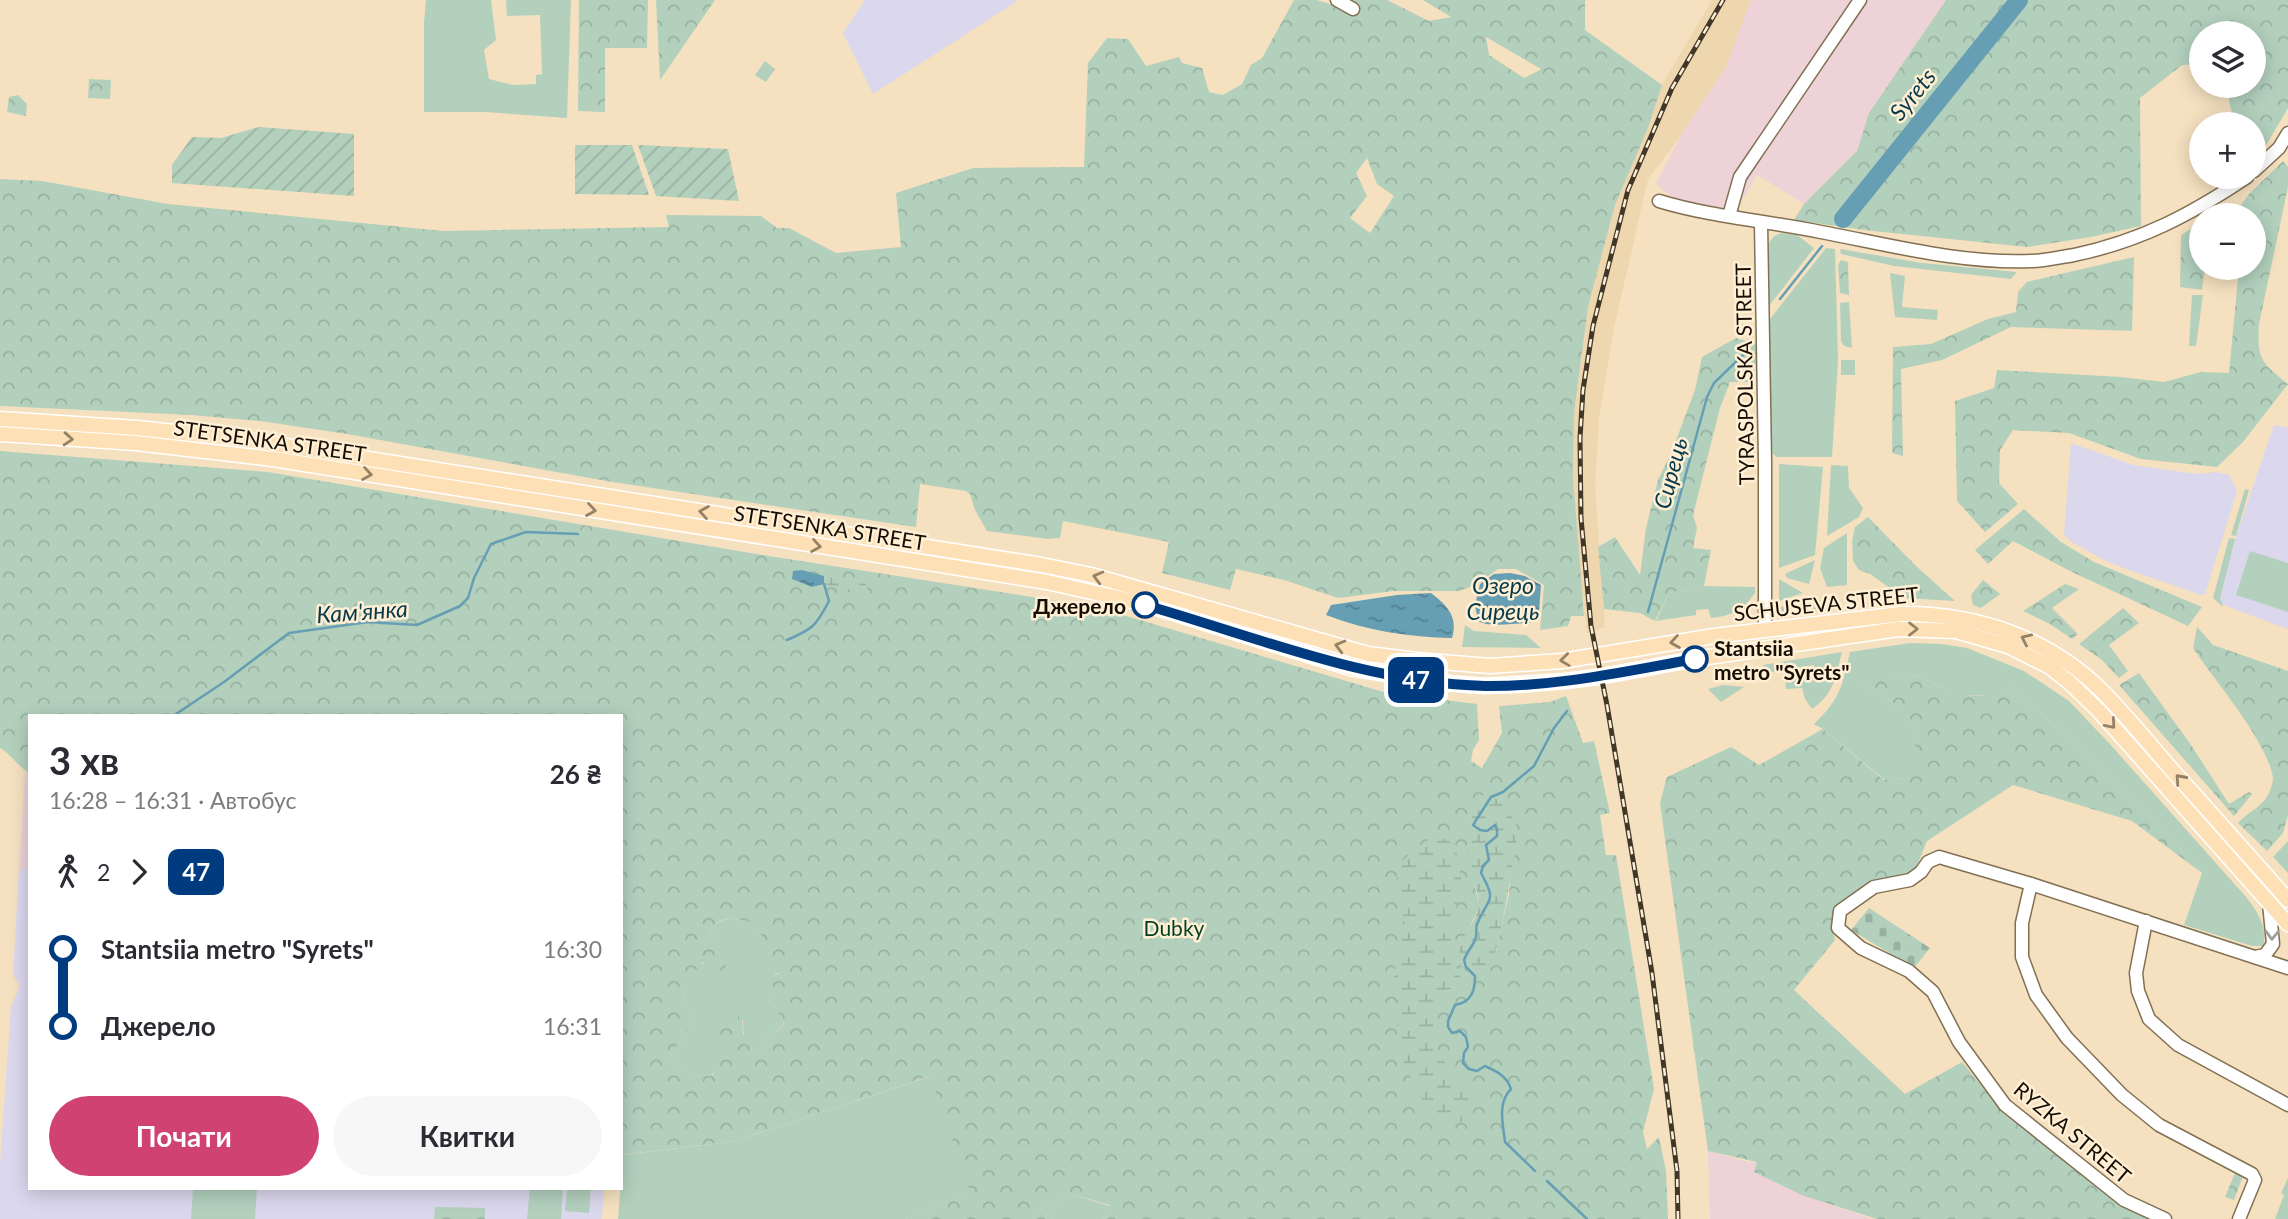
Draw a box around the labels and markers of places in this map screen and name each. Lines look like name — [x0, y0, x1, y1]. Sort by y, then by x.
marker: Джерело — [1132, 592, 1158, 618]
place label: Джерело — [1033, 593, 1126, 618]
place label: Stantsiia metro "Syrets" — [1714, 635, 1850, 684]
marker: Stantsiia metro "Syrets" — [1682, 646, 1708, 672]

